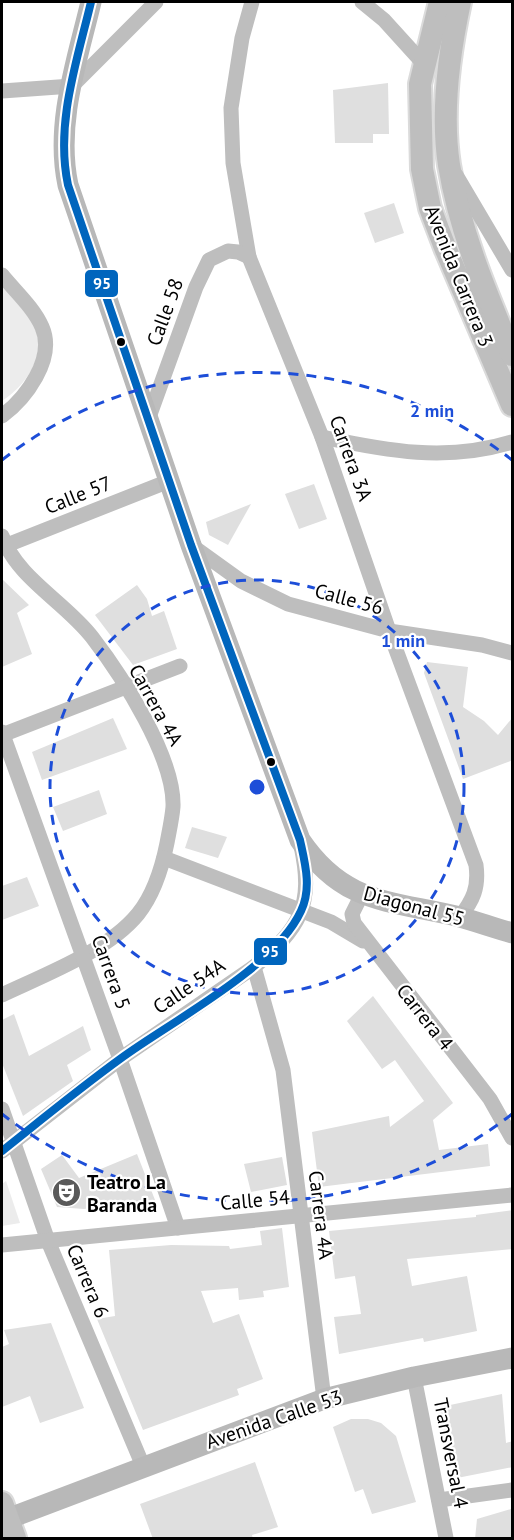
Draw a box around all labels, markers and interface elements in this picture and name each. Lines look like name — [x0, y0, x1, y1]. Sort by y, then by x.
street label: Avenida Carrera 3 — [419, 201, 499, 351]
line badge: 95 — [84, 269, 119, 298]
text: 95 — [93, 273, 111, 293]
street label: Calle 58 — [141, 275, 189, 349]
unlabelled marker — [115, 336, 127, 348]
text: 2 min — [410, 399, 454, 422]
street label: Carrera 3A — [323, 412, 379, 505]
street label: Calle 57 — [41, 470, 115, 520]
street label: Calle 56 — [312, 577, 386, 621]
text: 1 min — [381, 629, 425, 652]
street label: Carrera 4A — [123, 660, 189, 751]
unlabelled marker — [265, 756, 277, 768]
centre of rings — [247, 777, 267, 797]
street label: Diagonal 55 — [361, 880, 467, 932]
street label: Carrera 5 — [85, 931, 137, 1013]
line badge: 95 — [253, 937, 288, 966]
text: 95 — [261, 941, 279, 961]
street label: Calle 54A — [148, 952, 230, 1020]
street label: Carrera 4 — [391, 978, 459, 1056]
place label: Teatro La Baranda — [87, 1169, 166, 1218]
street label: Carrera 4A — [303, 1169, 339, 1261]
theatre icon: Teatro La Baranda — [50, 1177, 82, 1209]
street label: Calle 54 — [219, 1184, 291, 1216]
street label: Carrera 6 — [61, 1240, 115, 1322]
street label: Avenida Calle 53 — [202, 1383, 346, 1455]
street label: Transversal 4 — [428, 1396, 474, 1510]

